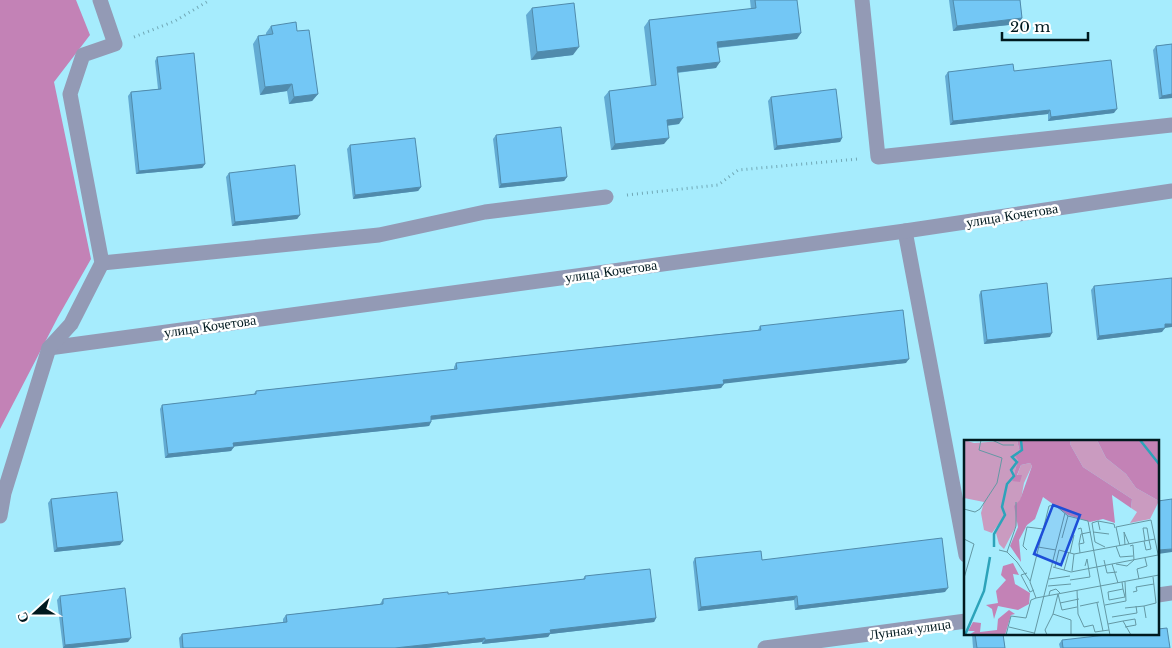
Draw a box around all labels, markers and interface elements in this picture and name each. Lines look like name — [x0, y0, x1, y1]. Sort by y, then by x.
scale bar — [1002, 10, 1088, 42]
text: 20 m — [1010, 17, 1050, 36]
street label: улица Кочетова — [965, 199, 1060, 231]
street label: улица Кочетова — [564, 256, 659, 286]
street label: улица Кочетова — [163, 311, 258, 341]
inset map — [964, 440, 1160, 636]
north arrow — [10, 588, 60, 638]
text: С — [13, 610, 33, 626]
street label: Лунная улица — [868, 614, 953, 644]

